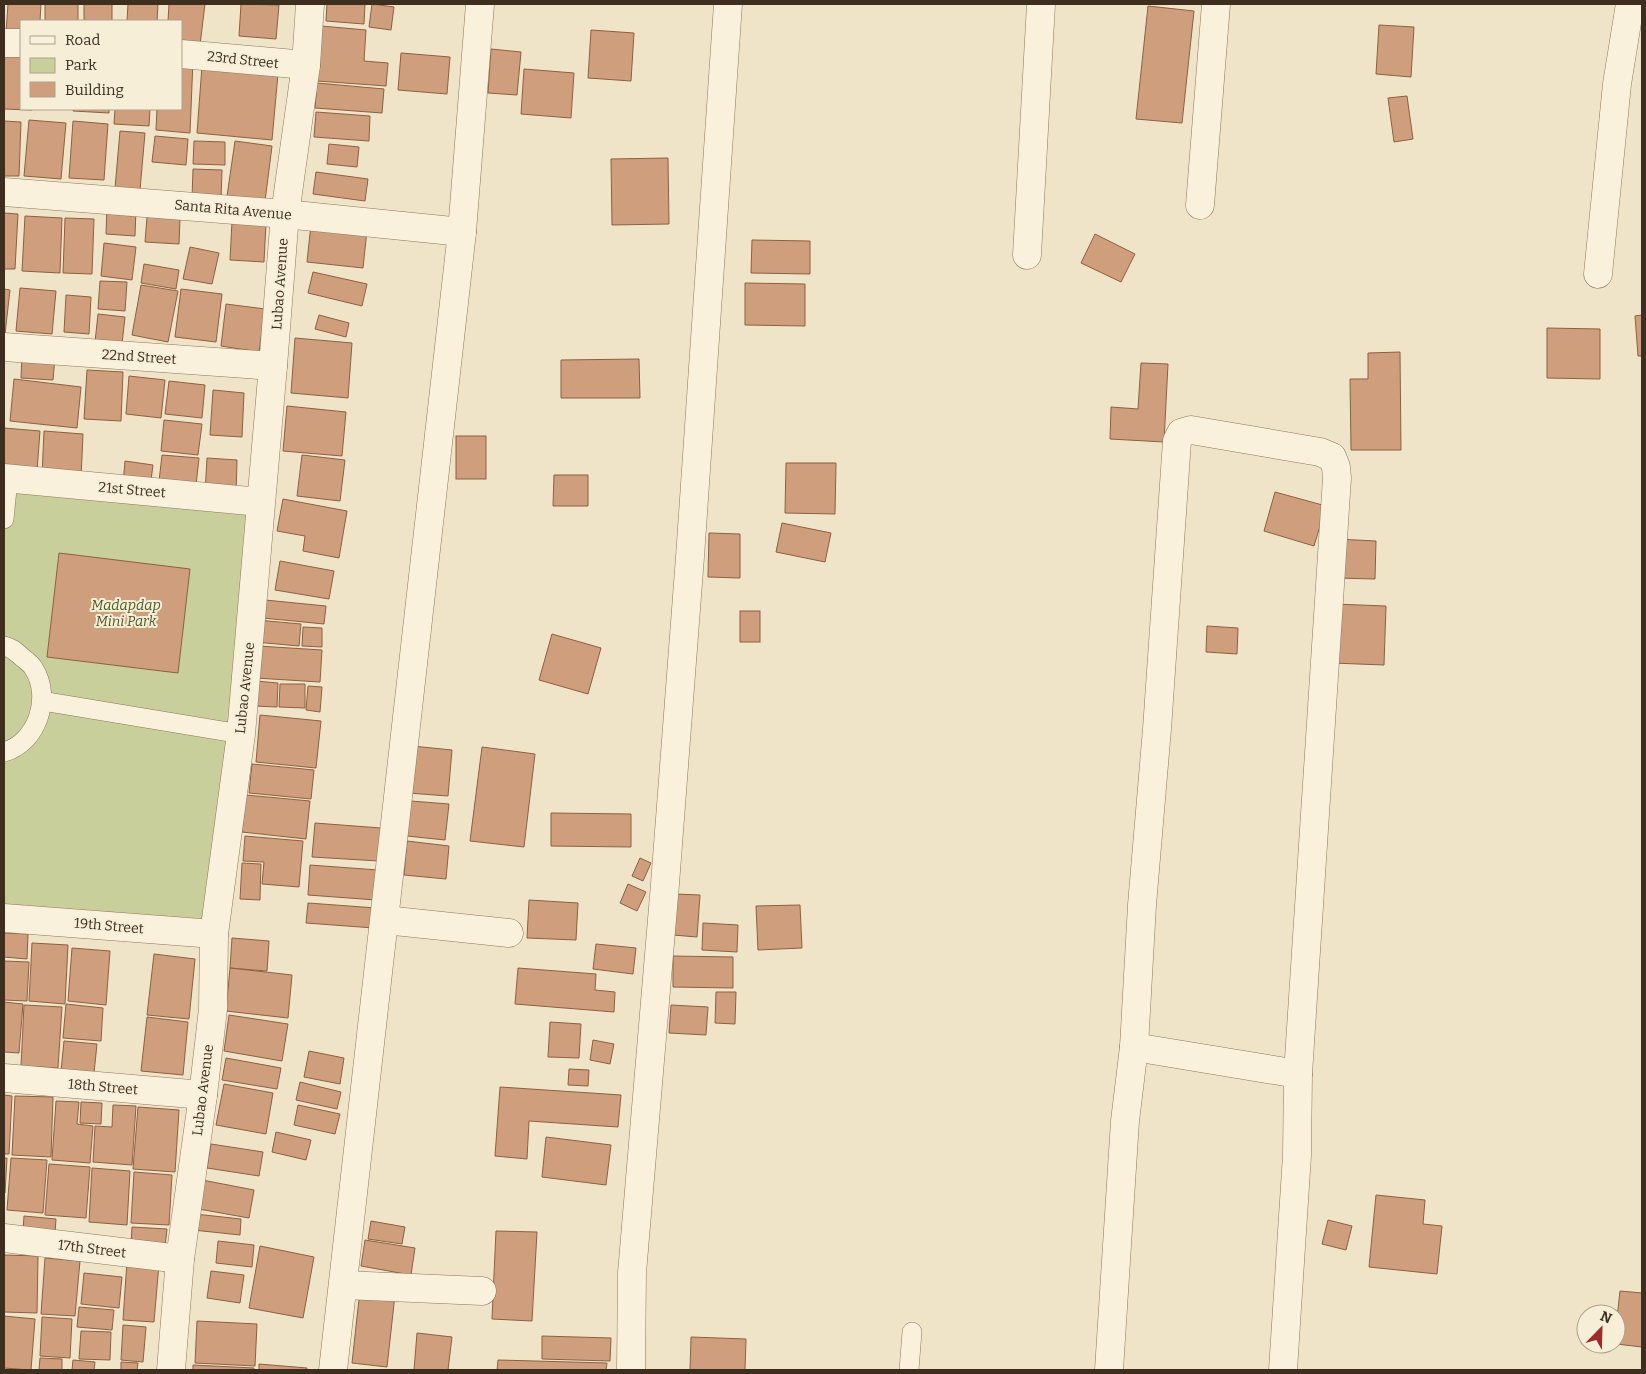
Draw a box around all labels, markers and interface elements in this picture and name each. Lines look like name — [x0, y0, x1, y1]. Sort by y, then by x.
legend — [20, 20, 182, 110]
text: Road — [65, 31, 100, 49]
street label: 23rd Street — [206, 48, 280, 72]
text: Park — [65, 56, 97, 74]
text: Building — [65, 81, 124, 99]
street label: Santa Rita Avenue — [174, 196, 292, 224]
street label: Lubao Avenue — [268, 238, 292, 330]
street label: 22nd Street — [101, 346, 177, 368]
street label: 21st Street — [98, 479, 166, 501]
park label: Madapdap Mini Park — [91, 597, 161, 630]
street label: Lubao Avenue — [232, 641, 258, 735]
street label: 19th Street — [73, 914, 145, 938]
street label: Lubao Avenue — [189, 1043, 217, 1137]
street label: 18th Street — [67, 1075, 139, 1099]
street label: 17th Street — [57, 1236, 127, 1262]
north arrow — [1576, 1304, 1626, 1354]
text: N — [1598, 1308, 1614, 1328]

